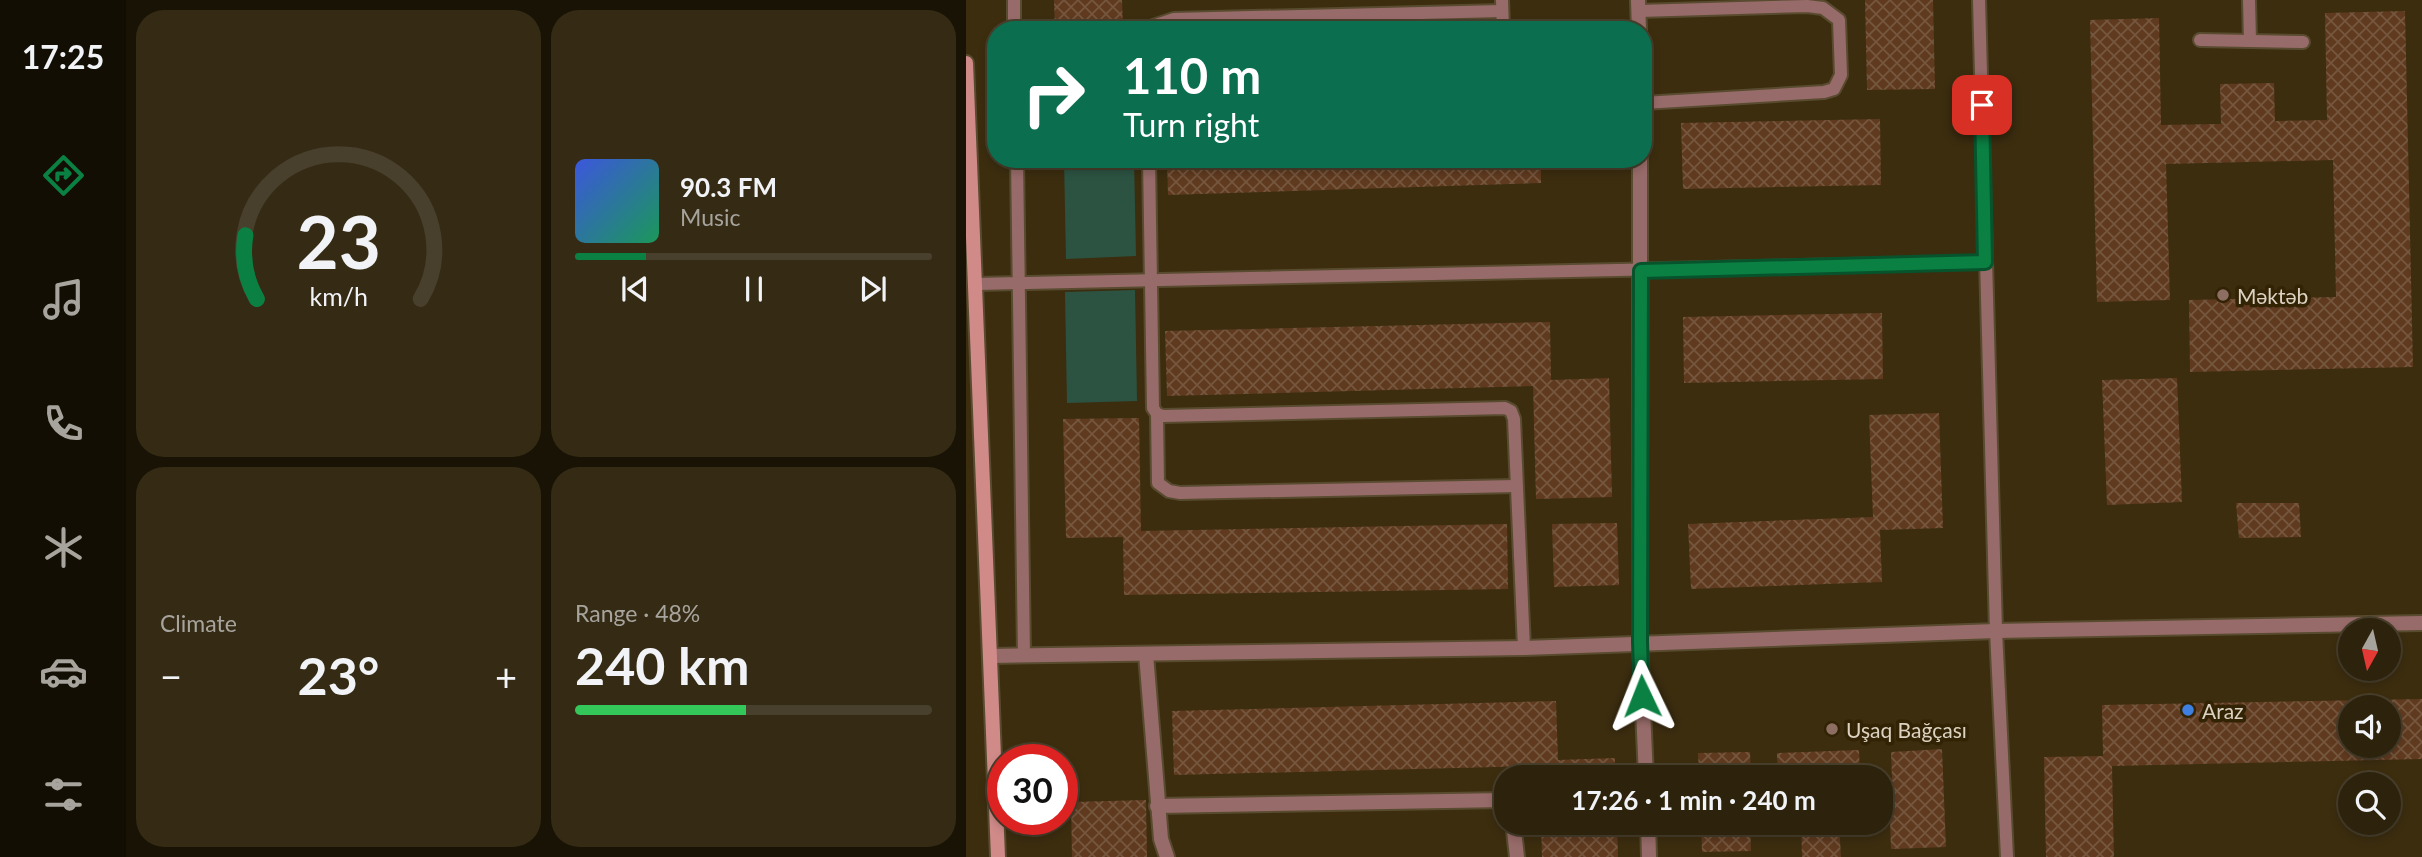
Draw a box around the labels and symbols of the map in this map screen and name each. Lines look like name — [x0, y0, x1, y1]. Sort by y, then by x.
pin — [1952, 75, 2012, 135]
place label: Məktəb — [2237, 283, 2308, 308]
marker: Məktəb — [2215, 287, 2231, 303]
north arrow — [2338, 618, 2401, 681]
position arrow — [1605, 659, 1679, 733]
place label: Araz — [2202, 698, 2244, 723]
marker: Araz — [2180, 702, 2196, 718]
place label: Uşaq Bağçası — [1846, 717, 1967, 742]
marker: Uşaq Bağçası — [1824, 721, 1840, 737]
speed limit sign: 30 — [987, 744, 1078, 835]

